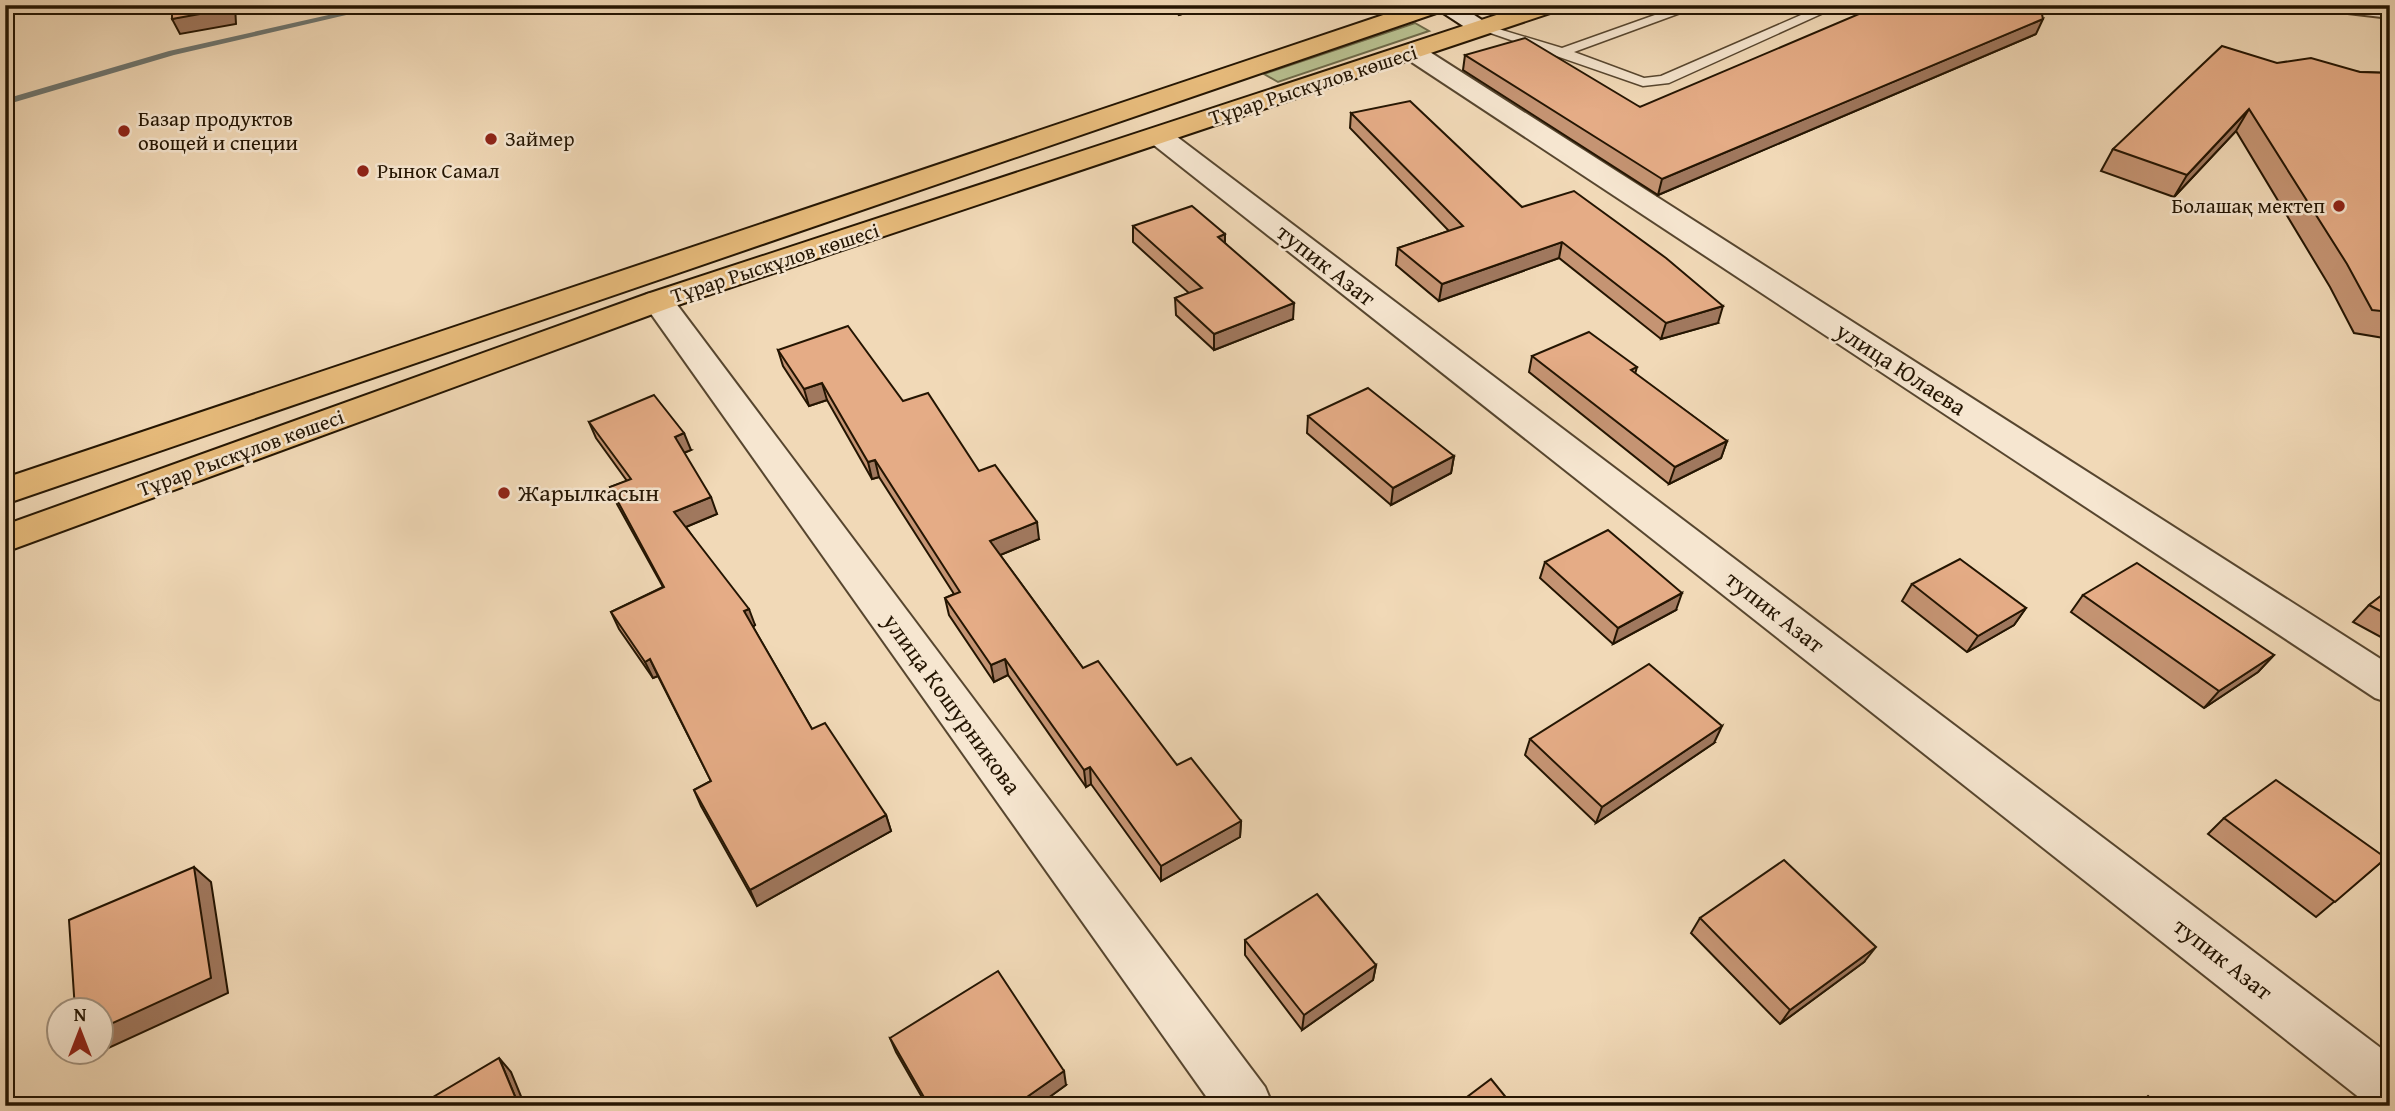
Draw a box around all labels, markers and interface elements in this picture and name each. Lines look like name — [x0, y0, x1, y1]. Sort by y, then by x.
street label: Тұрар Рыскұлов көшесі — [1205, 36, 1421, 133]
place label: Базар продуктов овощей и специи — [138, 103, 298, 158]
marker: Базар продуктов овощей и специи — [116, 123, 132, 139]
place label: Займер — [505, 123, 575, 154]
marker: Займер — [483, 131, 499, 147]
place label: Рынок Самал — [377, 155, 500, 186]
marker: Рынок Самал — [355, 163, 371, 179]
place label: Болашақ мектеп — [2171, 190, 2325, 221]
marker: Болашақ мектеп — [2331, 198, 2347, 214]
street label: Тұрар Рыскұлов көшесі — [667, 214, 883, 311]
street label: тупик Азат — [1269, 215, 1384, 315]
street label: улица Юлаева — [1828, 313, 1974, 424]
street label: Тұрар Рыскұлов көшесі — [133, 401, 348, 504]
place label: Жарылкасын — [517, 475, 659, 510]
marker: Жарылкасын — [496, 485, 512, 501]
street label: тупик Азат — [1718, 562, 1833, 662]
street label: улица Кошурникова — [874, 605, 1031, 802]
street label: тупик Азат — [2166, 909, 2281, 1009]
north arrow — [46, 996, 116, 1066]
text: N — [74, 1000, 87, 1028]

